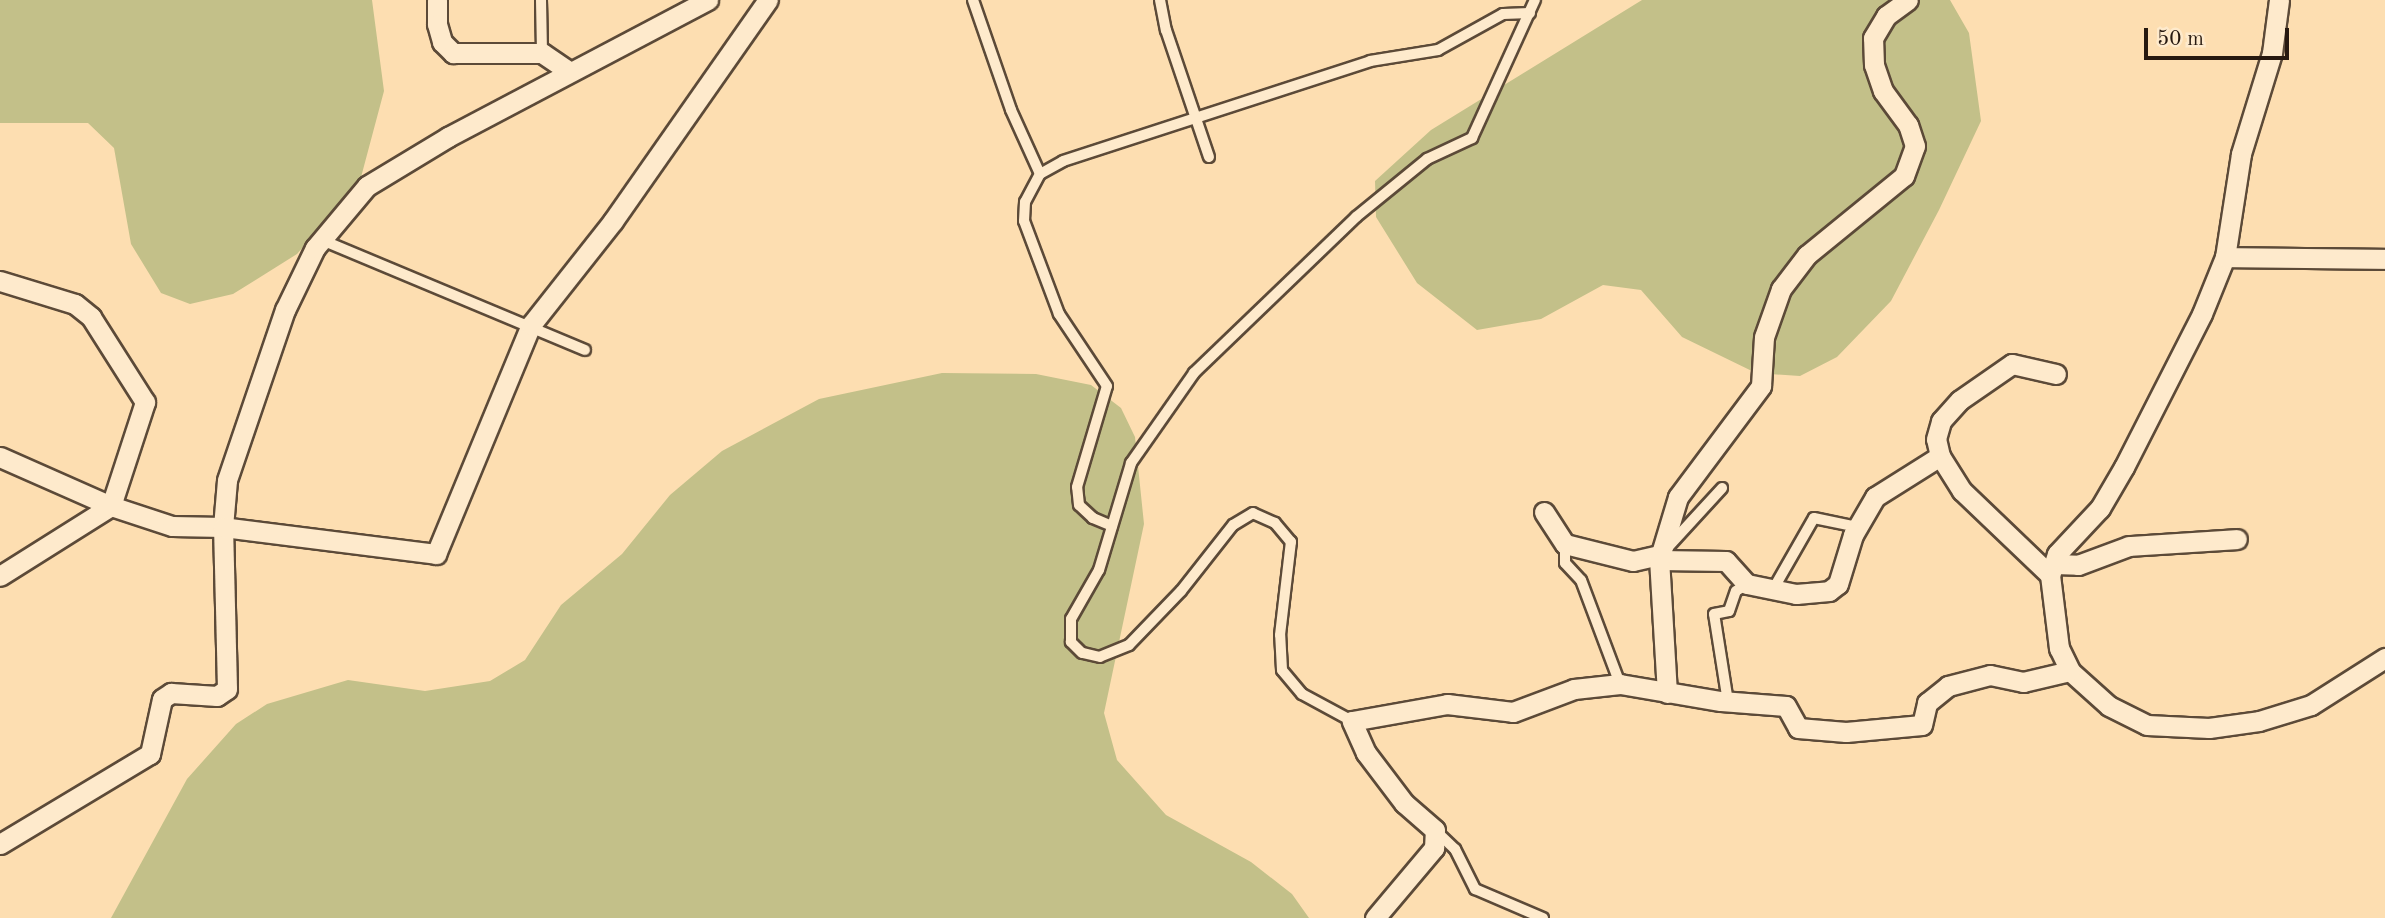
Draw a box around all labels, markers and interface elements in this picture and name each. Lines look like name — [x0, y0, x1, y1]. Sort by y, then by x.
scale bar — [2147, 14, 2292, 58]
text: 50 m — [2157, 29, 2204, 50]

